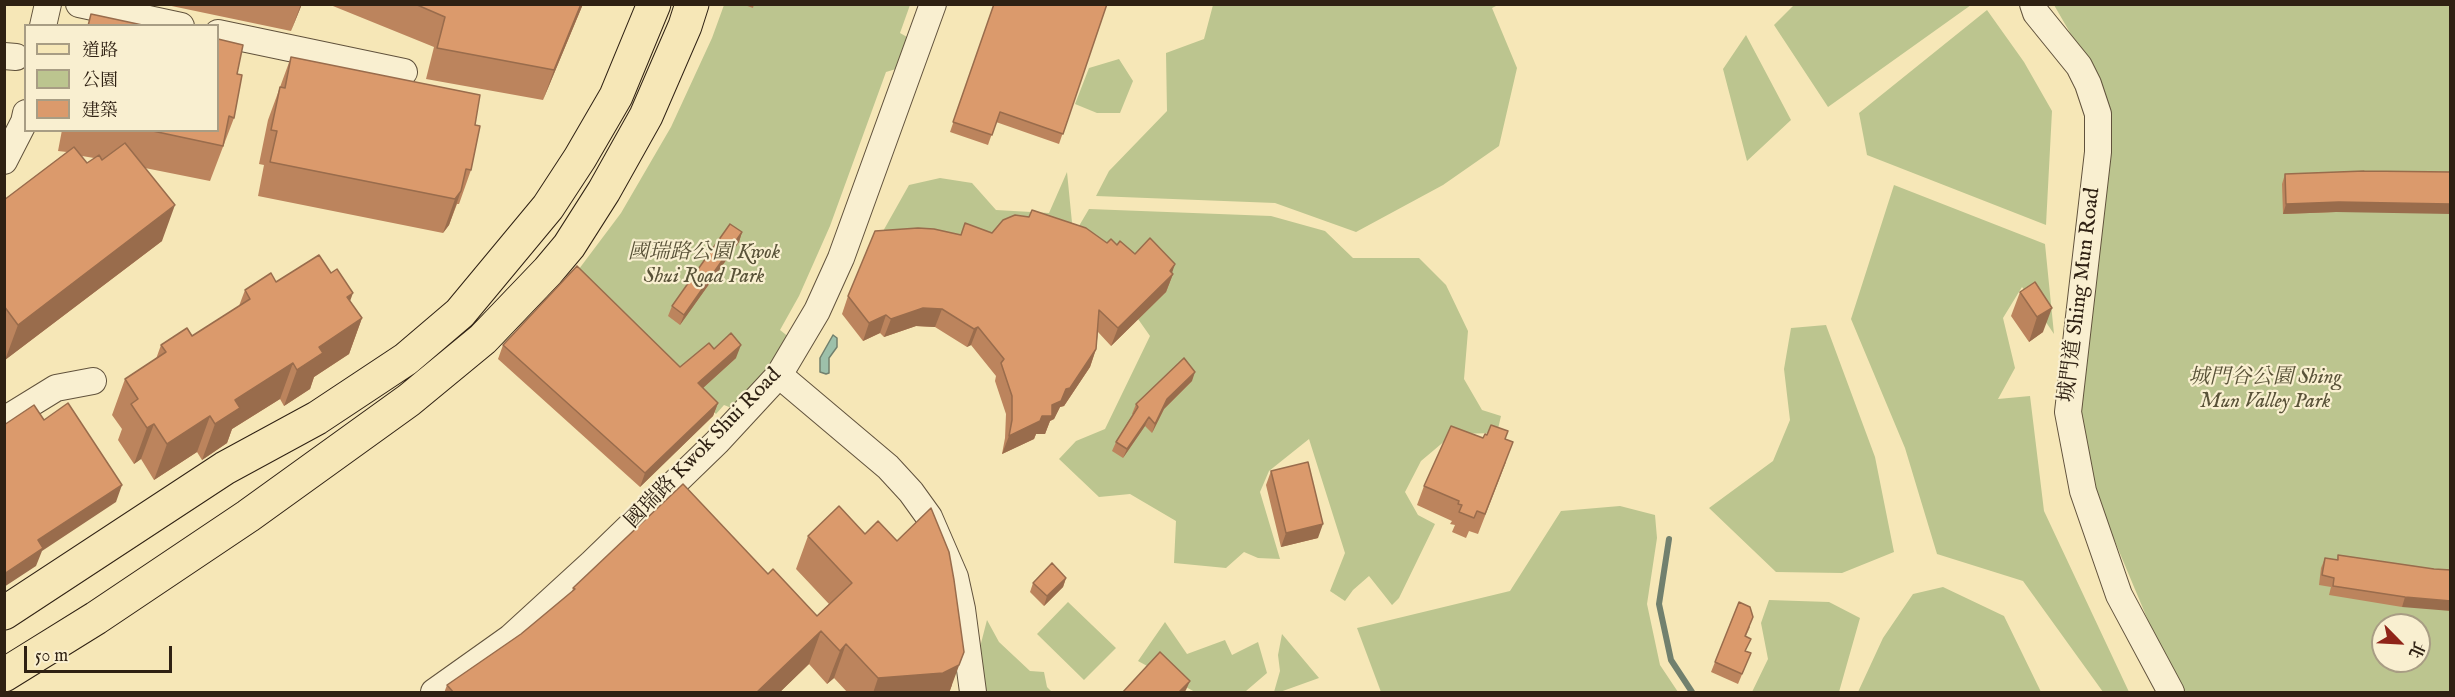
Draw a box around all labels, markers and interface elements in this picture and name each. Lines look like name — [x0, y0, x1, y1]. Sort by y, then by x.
legend — [24, 24, 219, 132]
text: 道路 — [82, 40, 118, 63]
text: 公園 — [82, 70, 118, 93]
text: 建築 — [82, 100, 118, 123]
street label: 城門道 Shing Mun Road — [2055, 186, 2107, 404]
park label: 國瑞路公園 Kwok Shui Road Park — [628, 241, 780, 291]
street label: 國瑞路 Kwok Shui Road — [621, 364, 787, 534]
park label: 城門谷公園 Shing Mun Valley Park — [2189, 366, 2341, 416]
north arrow — [2371, 613, 2431, 673]
scale bar — [27, 634, 176, 672]
text: 北 — [2403, 638, 2428, 661]
text: 50 m — [35, 645, 68, 668]

